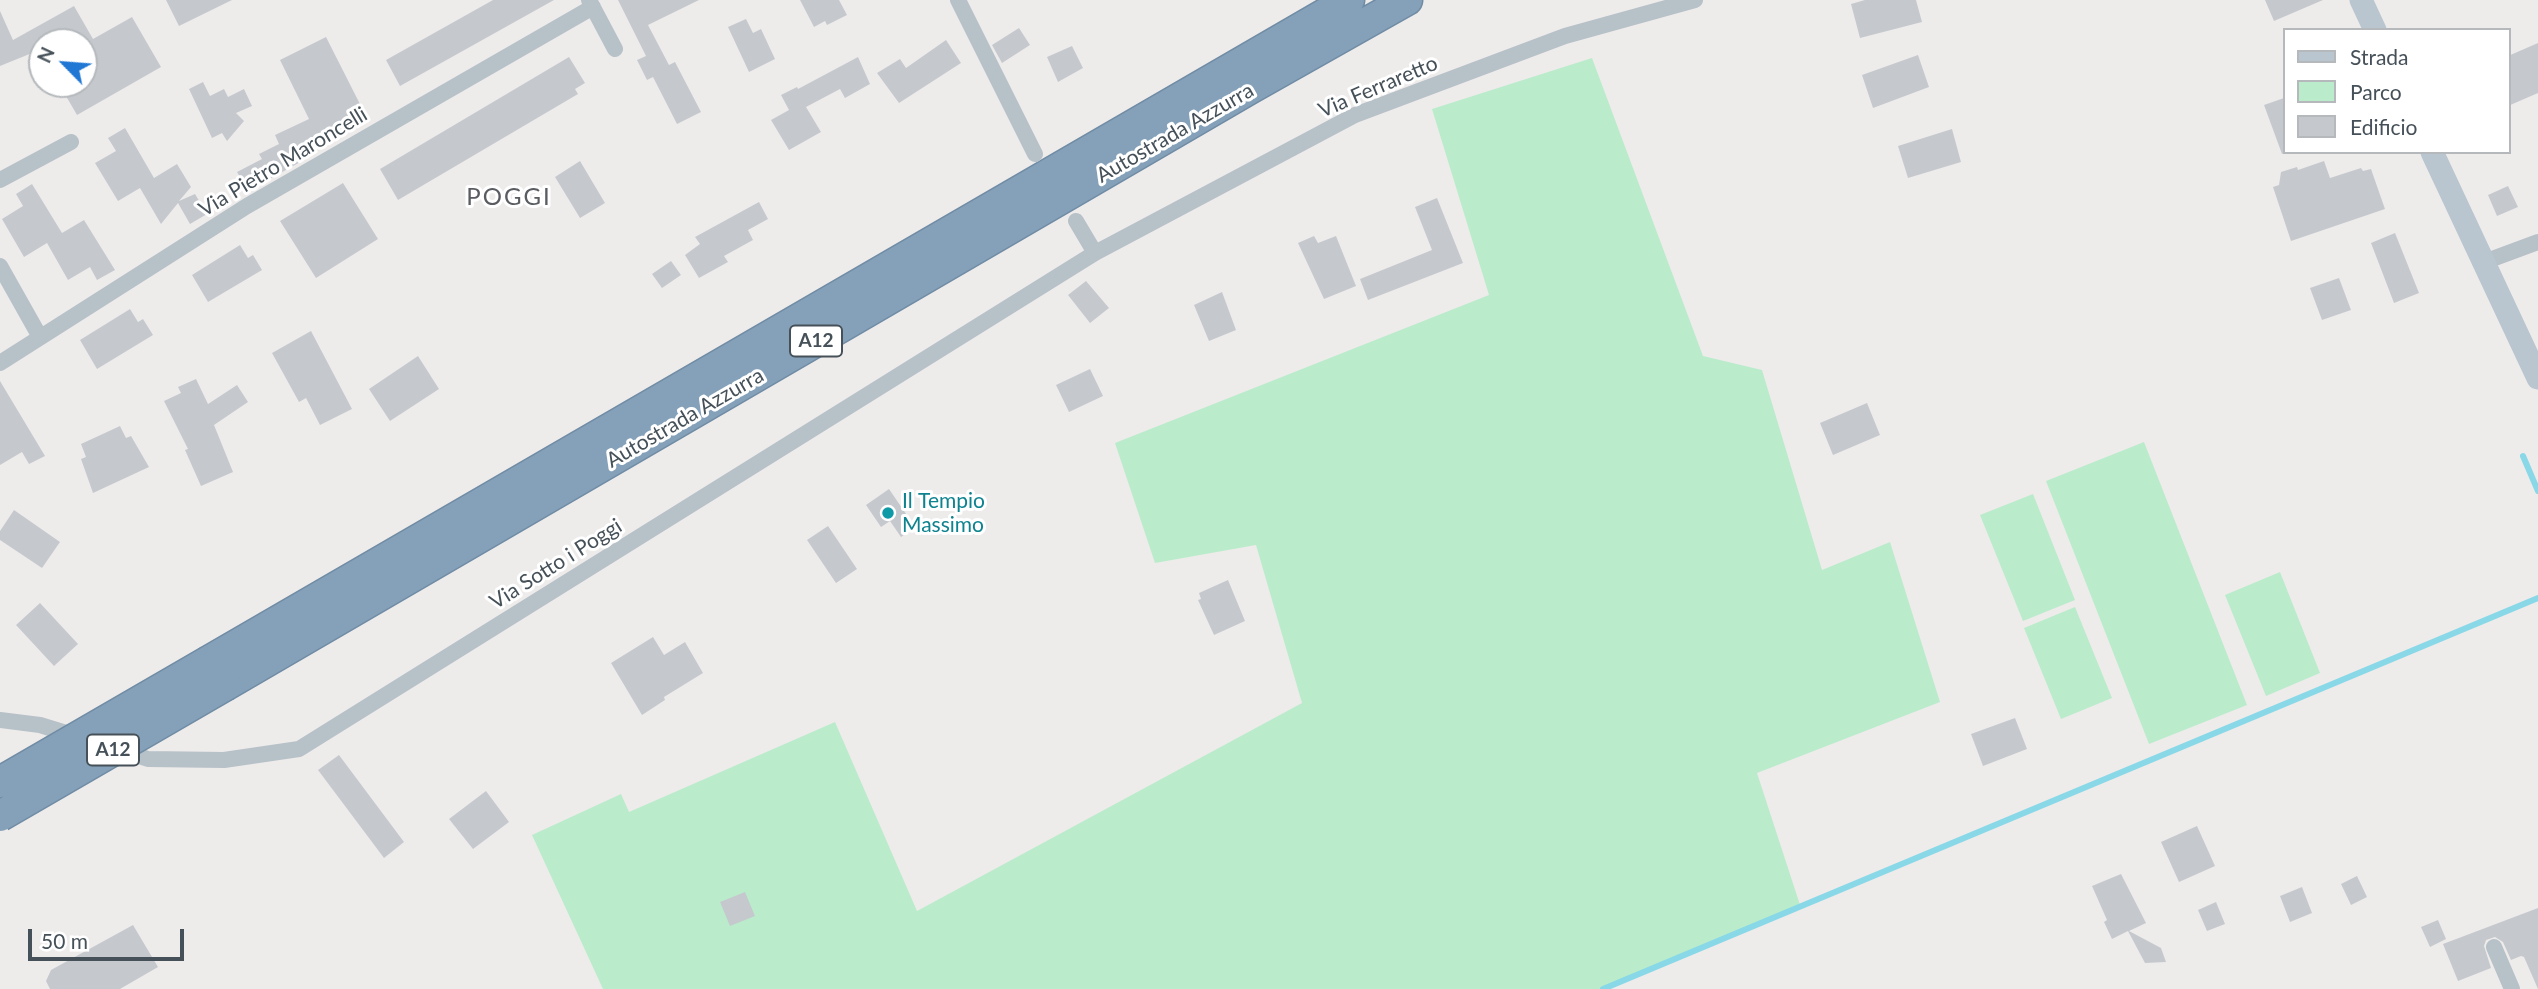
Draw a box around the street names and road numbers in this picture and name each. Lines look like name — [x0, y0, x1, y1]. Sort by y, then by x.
street label: Via Ferraretto — [1315, 51, 1441, 123]
street label: Autostrada Azzurra — [1092, 78, 1258, 188]
street label: Via Pietro Maroncelli — [194, 102, 372, 222]
road number: A12 — [790, 326, 842, 356]
street label: Autostrada Azzurra — [602, 363, 768, 473]
street label: Via Sotto i Poggi — [485, 513, 627, 615]
road number: A12 — [87, 734, 139, 765]

